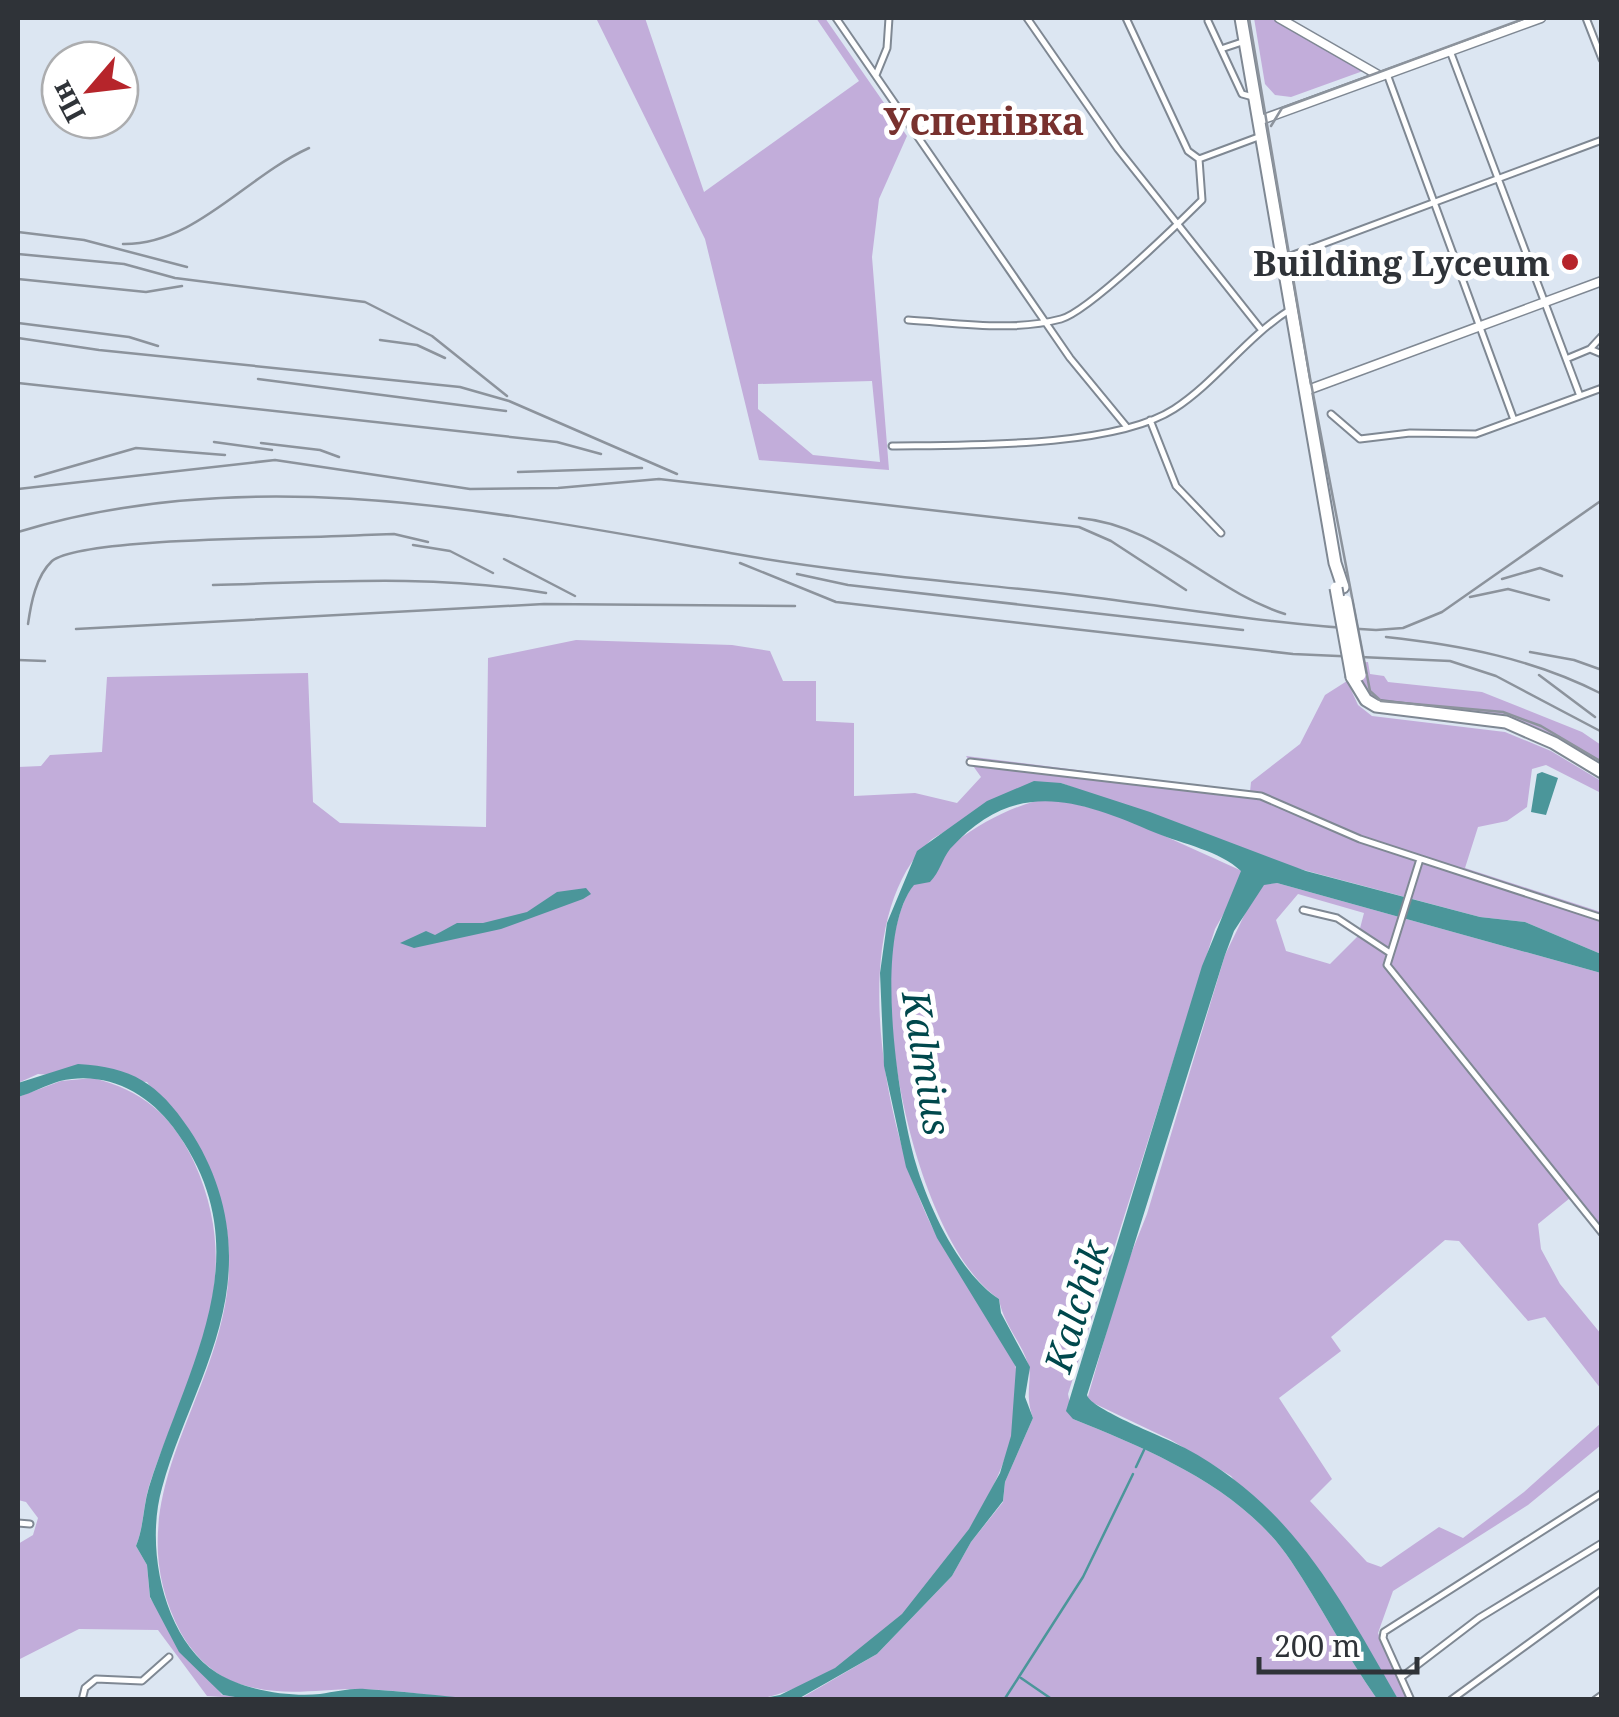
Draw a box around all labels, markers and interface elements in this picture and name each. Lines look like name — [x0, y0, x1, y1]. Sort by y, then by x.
north arrow — [40, 40, 140, 140]
text: Пн — [40, 75, 94, 129]
district label: Успенівка — [883, 94, 1085, 146]
place label: Building Lyceum — [1253, 239, 1550, 286]
marker: Building Lyceum — [1559, 251, 1581, 273]
water label: Kalmius — [891, 986, 965, 1139]
water label: Kalchik — [1030, 1233, 1120, 1379]
scale bar — [1259, 1612, 1416, 1674]
text: 200 m — [1274, 1625, 1360, 1666]

